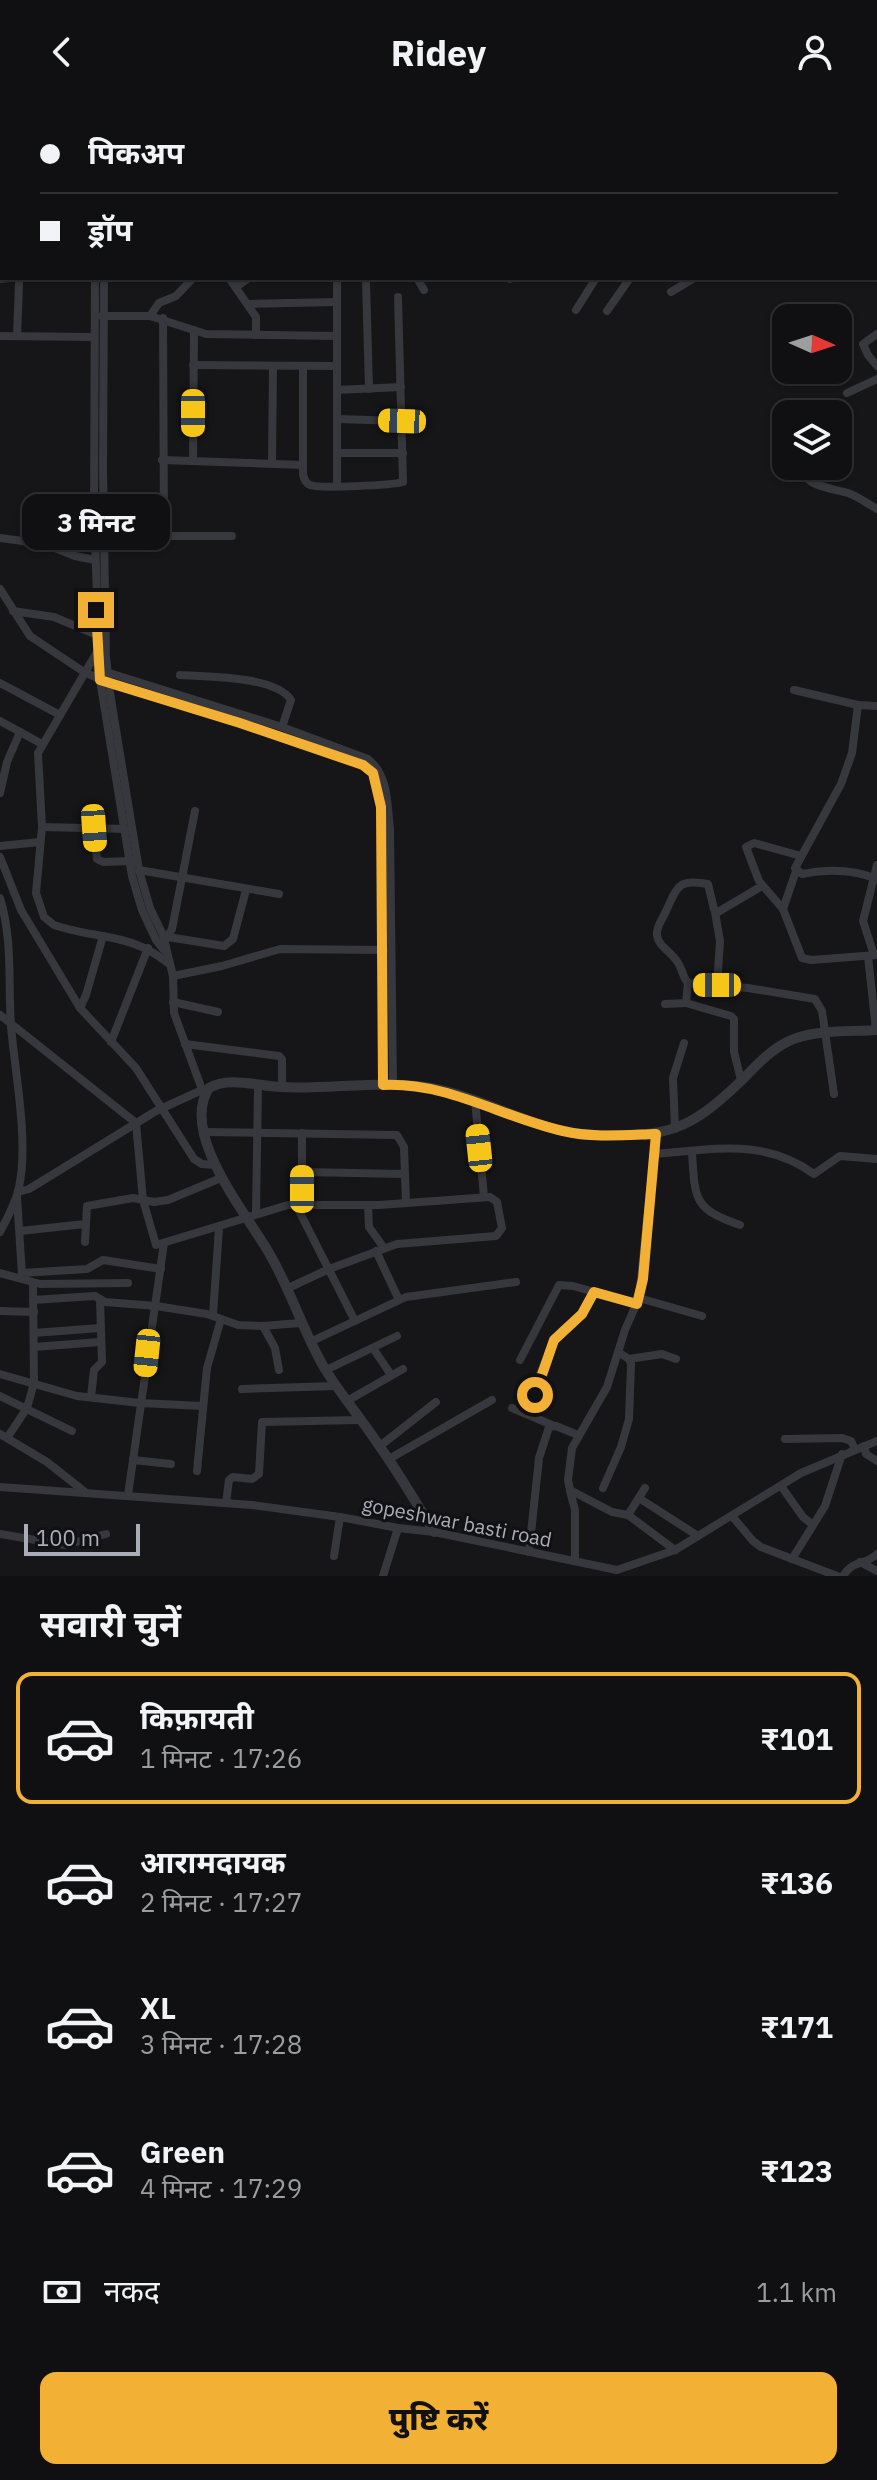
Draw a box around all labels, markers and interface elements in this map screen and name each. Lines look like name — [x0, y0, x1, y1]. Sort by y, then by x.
text: Ridey — [391, 29, 486, 76]
icon: back — [40, 30, 84, 74]
icon: person — [793, 30, 837, 74]
text: पिकअप — [88, 133, 184, 172]
text: ड्रॉप — [88, 210, 132, 249]
north arrow — [772, 304, 852, 384]
map controls — [772, 304, 852, 480]
car — [181, 389, 205, 437]
button: layers — [772, 400, 852, 480]
car — [378, 408, 426, 434]
callout: 3 मिनट — [22, 494, 170, 550]
text: 3 मिनट — [57, 505, 135, 539]
route end — [78, 592, 114, 628]
car — [80, 803, 108, 853]
car — [693, 973, 741, 997]
car — [465, 1123, 493, 1173]
car — [290, 1165, 314, 1213]
car — [133, 1328, 161, 1378]
route start — [517, 1377, 553, 1413]
street label: gopeshwar basti road — [360, 1490, 554, 1553]
scale bar — [24, 1520, 140, 1556]
text: 100 m — [36, 1523, 100, 1552]
text: सवारी चुनें — [40, 1600, 181, 1647]
text: किफ़ायती — [140, 1698, 254, 1737]
icon: car — [44, 1702, 116, 1774]
text: ₹101 — [760, 1719, 833, 1758]
text: 1 मिनट · 17:26 — [140, 1741, 302, 1775]
text: आरामदायक — [140, 1842, 286, 1881]
icon: car — [44, 1846, 116, 1918]
text: ₹136 — [760, 1863, 833, 1902]
text: 2 मिनट · 17:27 — [140, 1885, 302, 1919]
text: XL — [140, 1988, 176, 2027]
icon: car — [44, 1990, 116, 2062]
text: ₹171 — [760, 2007, 833, 2046]
text: 3 मिनट · 17:28 — [140, 2027, 302, 2061]
text: Green — [140, 2132, 225, 2171]
icon: car — [44, 2134, 116, 2206]
text: ₹123 — [760, 2151, 833, 2190]
text: 4 मिनट · 17:29 — [140, 2171, 302, 2205]
icon: cash — [40, 2270, 84, 2314]
text: नकद — [104, 2271, 160, 2310]
text: 1.1 km — [756, 2275, 837, 2309]
button: पुष्टि करें — [40, 2372, 837, 2464]

